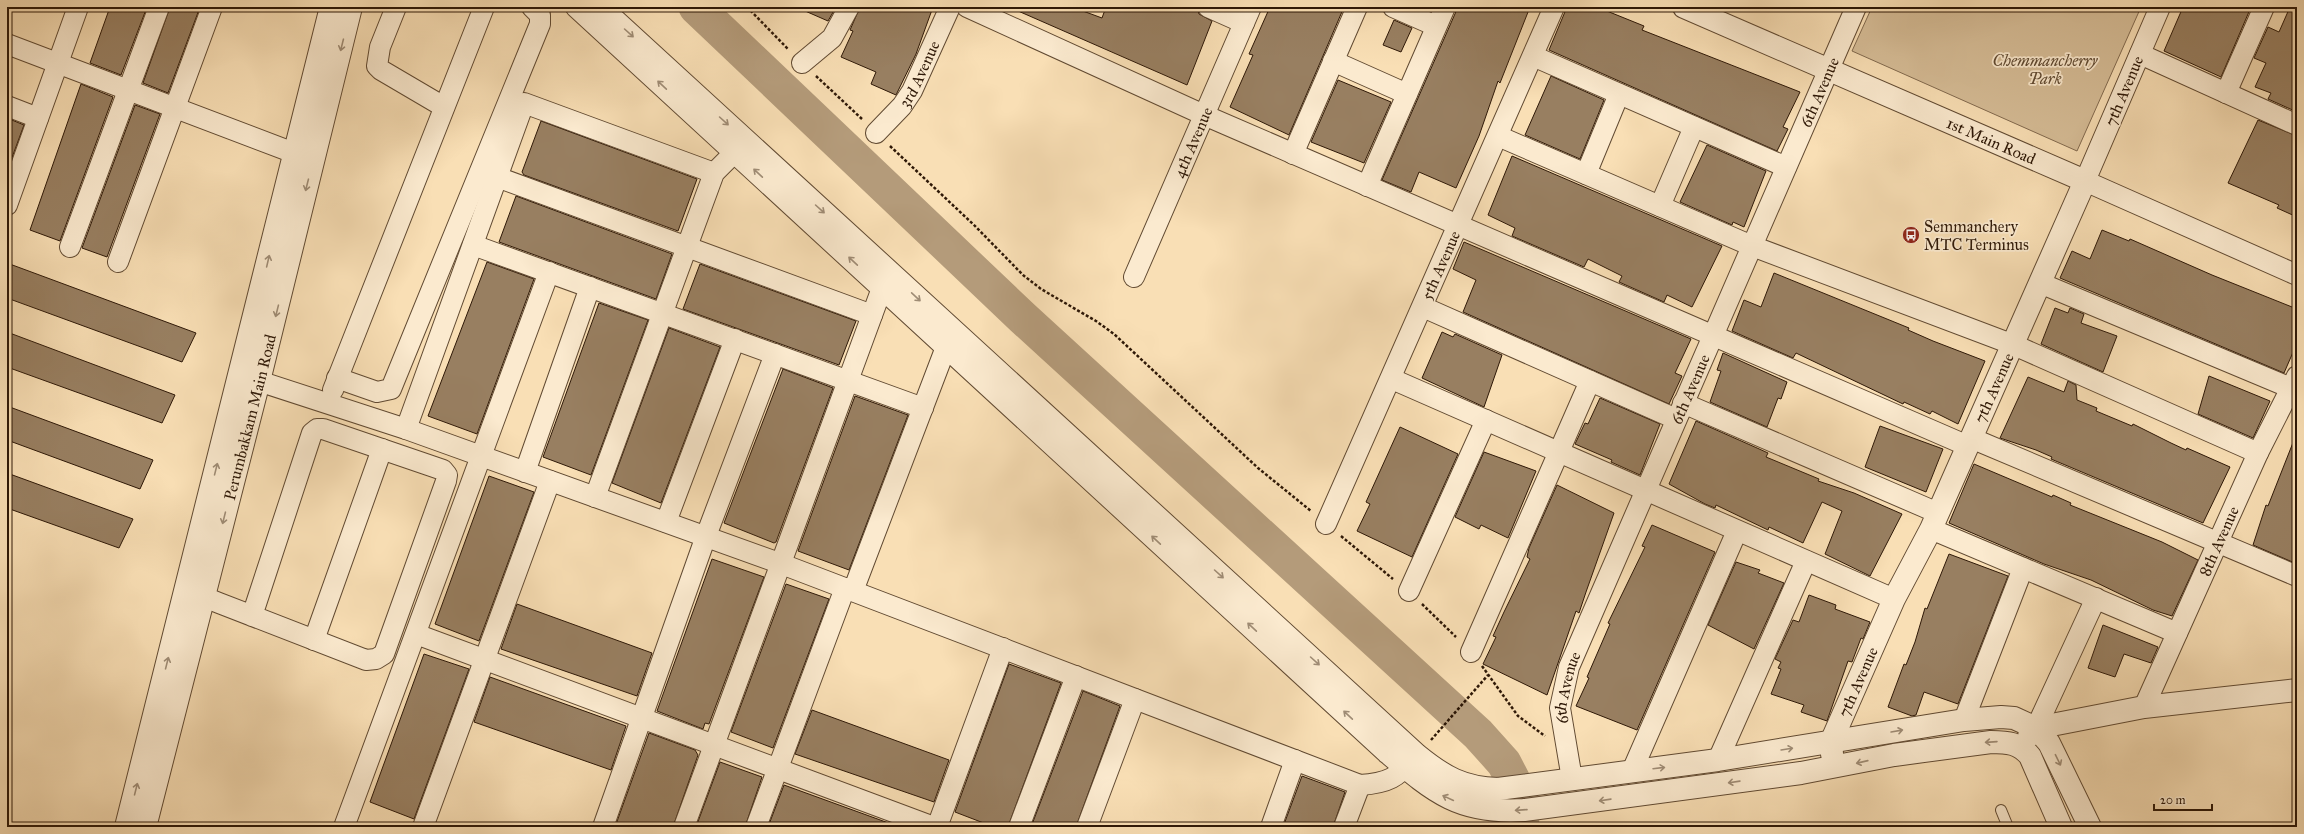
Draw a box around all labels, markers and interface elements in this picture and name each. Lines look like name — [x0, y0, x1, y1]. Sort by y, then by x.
one-way arrow — [623, 29, 634, 38]
street label: 3rd Avenue — [894, 37, 943, 111]
one-way arrow — [337, 38, 345, 51]
park label: Chemmancherry Park — [1993, 51, 2099, 88]
street label: 7th Avenue — [2101, 53, 2147, 129]
street label: 6th Avenue — [1796, 54, 1843, 130]
one-way arrow — [657, 80, 667, 90]
street label: 4th Avenue — [1169, 104, 1216, 180]
street label: 1st Main Road — [1944, 113, 2039, 168]
one-way arrow — [719, 116, 729, 125]
one-way arrow — [753, 168, 763, 178]
one-way arrow — [303, 178, 311, 191]
one-way arrow — [815, 204, 825, 213]
place label: Semmanchery MTC Terminus — [1924, 217, 2029, 254]
bus stop icon: Semmanchery MTC Terminus — [1901, 225, 1921, 245]
street label: 5th Avenue — [1417, 227, 1464, 303]
one-way arrow — [265, 255, 272, 268]
one-way arrow — [848, 257, 858, 266]
one-way arrow — [911, 292, 921, 301]
one-way arrow — [272, 304, 280, 317]
street label: Perumbakkam Main Road — [219, 332, 280, 502]
street label: 7th Avenue — [1970, 350, 2018, 426]
street label: 6th Avenue — [1666, 351, 1713, 427]
one-way arrow — [212, 463, 220, 476]
street label: 8th Avenue — [2195, 503, 2243, 579]
one-way arrow — [220, 512, 227, 525]
one-way arrow — [1151, 535, 1161, 544]
one-way arrow — [1214, 569, 1224, 578]
one-way arrow — [1247, 623, 1257, 632]
street label: 7th Avenue — [1834, 644, 1882, 720]
street label: 6th Avenue — [1550, 648, 1584, 726]
one-way arrow — [164, 657, 172, 670]
one-way arrow — [1310, 657, 1320, 666]
one-way arrow — [1343, 711, 1353, 720]
one-way arrow — [1890, 727, 1903, 735]
one-way arrow — [1985, 739, 1998, 746]
one-way arrow — [1781, 745, 1794, 753]
one-way arrow — [2054, 754, 2062, 766]
one-way arrow — [1856, 758, 1869, 766]
one-way arrow — [1652, 764, 1665, 772]
one-way arrow — [1728, 778, 1741, 786]
one-way arrow — [133, 783, 140, 796]
scale bar — [2154, 786, 2212, 812]
text: 20 m — [2160, 793, 2186, 807]
one-way arrow — [1442, 794, 1454, 801]
one-way arrow — [1599, 796, 1612, 804]
one-way arrow — [1515, 807, 1528, 814]

